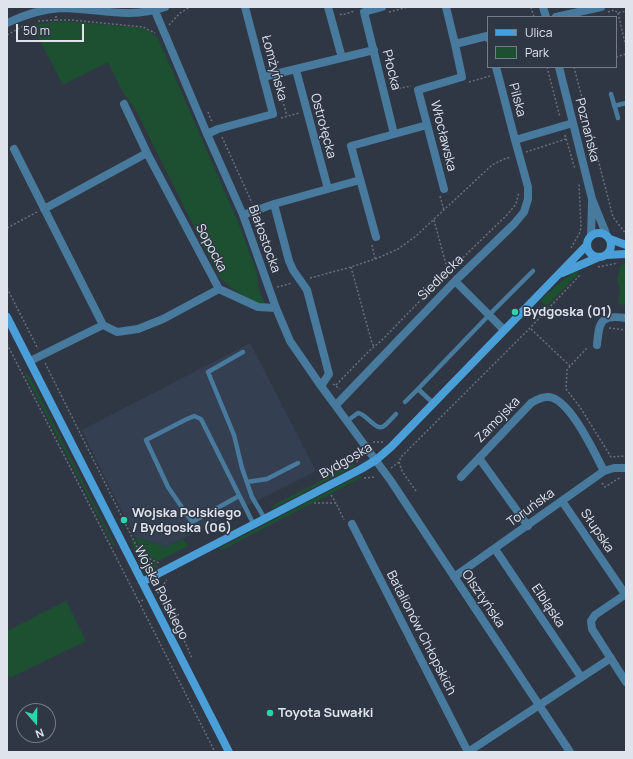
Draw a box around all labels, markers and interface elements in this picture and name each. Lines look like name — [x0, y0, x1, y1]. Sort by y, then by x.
scale bar — [18, 16, 86, 42]
legend — [487, 16, 617, 68]
text: 50 m — [23, 22, 50, 39]
text: Ulica — [525, 24, 552, 41]
street label: Łomżyńska — [258, 34, 290, 102]
text: Park — [525, 44, 549, 61]
street label: Płocka — [378, 48, 404, 92]
street label: Pilska — [505, 81, 529, 119]
street label: Ostrołęcka — [307, 92, 339, 160]
street label: Poznańska — [572, 96, 602, 164]
street label: Włocławska — [427, 99, 459, 173]
street label: Białostocka — [245, 203, 283, 275]
street label: Sopocka — [192, 221, 230, 275]
street label: Siedlecka — [415, 252, 467, 304]
place label: Bydgoska (01) — [523, 304, 612, 320]
marker: Bydgoska (01) — [510, 307, 520, 317]
street label: Zamojska — [472, 394, 524, 446]
street label: Bydgoska — [317, 440, 375, 482]
street label: Toruńska — [504, 486, 558, 530]
place label: Wojska Polskiego / Bydgoska (06) — [132, 505, 241, 536]
street label: Słupska — [577, 506, 617, 556]
marker: Wojska Polskiego / Bydgoska (06) — [119, 515, 129, 525]
street label: Wojska Polskiego — [131, 543, 191, 643]
street label: Olsztyńska — [458, 567, 508, 631]
street label: Batalionów Chłopskich — [383, 568, 459, 698]
street label: Elbląska — [528, 581, 568, 631]
north arrow — [16, 703, 56, 743]
place label: Toyota Suwałki — [278, 705, 373, 721]
marker: Toyota Suwałki — [265, 708, 275, 718]
text: N — [34, 725, 46, 742]

